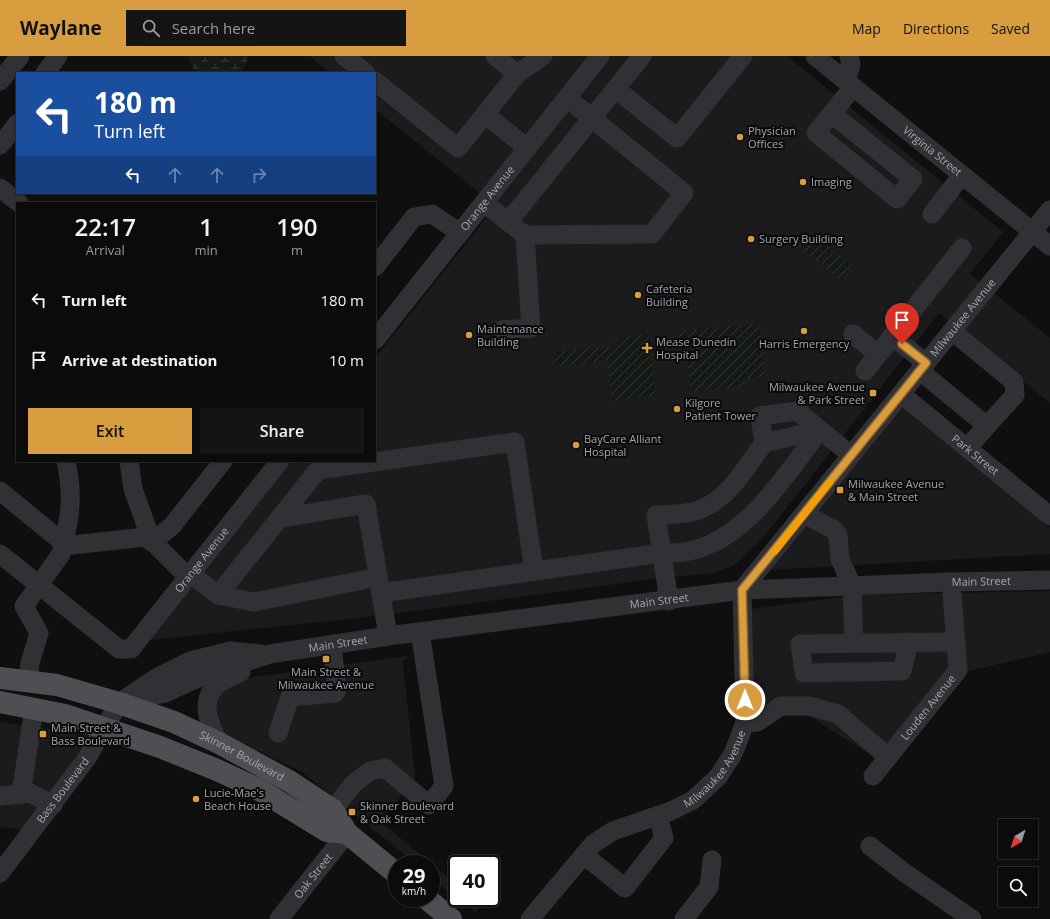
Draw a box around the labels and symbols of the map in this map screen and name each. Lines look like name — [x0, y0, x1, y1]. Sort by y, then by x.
street label: Virginia Street — [900, 122, 965, 179]
place label: Physician Offices — [748, 123, 796, 151]
marker: Physician Offices — [735, 132, 745, 142]
street label: Orange Avenue — [457, 162, 518, 234]
place label: Imaging — [811, 174, 852, 189]
marker: Imaging — [798, 177, 808, 187]
place label: Surgery Building — [759, 231, 843, 246]
marker: Surgery Building — [746, 234, 756, 244]
street label: Milwaukee Avenue — [926, 275, 998, 359]
place label: Cafeteria Building — [646, 281, 692, 309]
marker: Cafeteria Building — [633, 290, 643, 300]
pin — [885, 303, 919, 344]
place label: Maintenance Building — [477, 321, 544, 349]
marker: Harris Emergency — [799, 326, 809, 336]
marker: Maintenance Building — [464, 330, 474, 340]
place label: Mease Dunedin Hospital — [656, 334, 736, 362]
place label: Harris Emergency — [759, 336, 850, 351]
marker: Mease Dunedin Hospital — [641, 342, 653, 354]
place label: Milwaukee Avenue & Park Street — [769, 379, 865, 407]
marker: Milwaukee Avenue & Park Street — [868, 388, 878, 398]
place label: Kilgore Patient Tower — [685, 395, 757, 423]
marker: Kilgore Patient Tower — [672, 404, 682, 414]
place label: BayCare Alliant Hospital — [584, 431, 661, 459]
street label: Park Street — [949, 431, 1002, 478]
marker: BayCare Alliant Hospital — [571, 440, 581, 450]
place label: Milwaukee Avenue & Main Street — [848, 476, 944, 504]
marker: Milwaukee Avenue & Main Street — [835, 485, 845, 495]
street label: Orange Avenue — [171, 524, 232, 595]
street label: Main Street — [951, 573, 1011, 589]
street label: Main Street — [629, 589, 689, 612]
street label: Main Street — [307, 631, 368, 655]
marker: Main Street & Milwaukee Avenue — [321, 654, 331, 664]
place label: Main Street & Milwaukee Avenue — [278, 664, 374, 692]
street label: Louden Avenue — [897, 671, 959, 743]
position arrow — [724, 679, 766, 721]
place label: Main Street & Bass Boulevard — [51, 720, 130, 748]
street label: Skinner Boulevard — [197, 727, 287, 784]
street label: Milwaukee Avenue — [681, 728, 749, 811]
marker: Main Street & Bass Boulevard — [38, 729, 48, 739]
street label: Bass Boulevard — [33, 754, 92, 826]
place label: Lucie-Mae's Beach House — [204, 785, 271, 813]
marker: Lucie-Mae's Beach House — [191, 794, 201, 804]
place label: Skinner Boulevard & Oak Street — [360, 798, 454, 826]
marker: Skinner Boulevard & Oak Street — [347, 807, 357, 817]
north arrow — [998, 819, 1038, 859]
street label: Oak Street — [290, 850, 335, 901]
speed limit sign: 40 — [448, 855, 500, 907]

